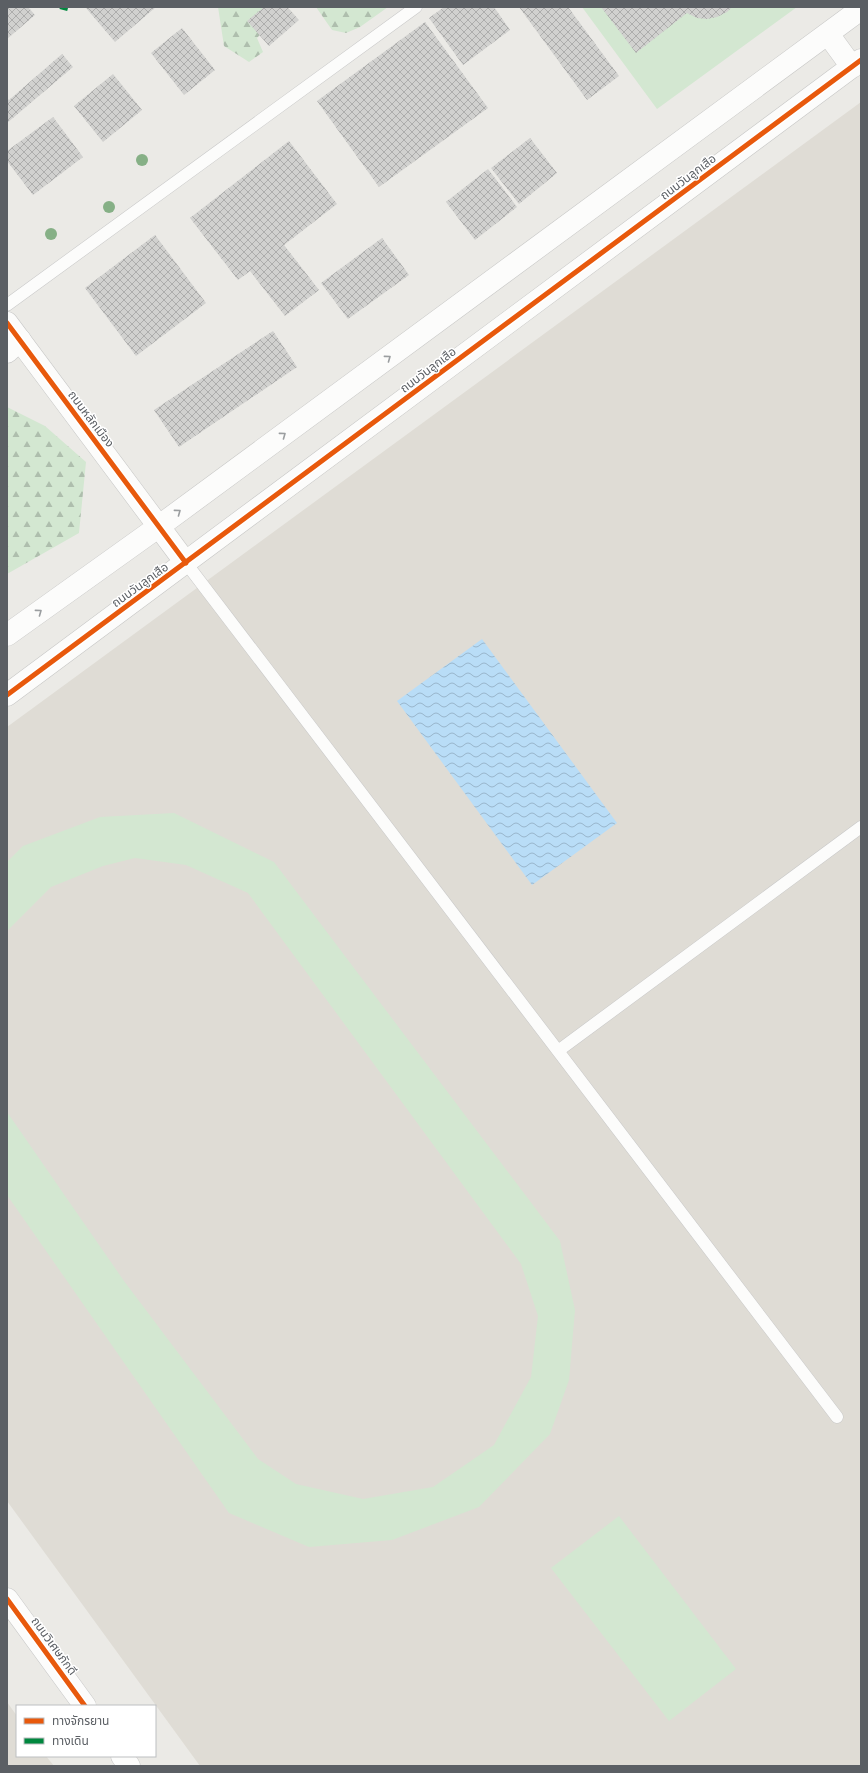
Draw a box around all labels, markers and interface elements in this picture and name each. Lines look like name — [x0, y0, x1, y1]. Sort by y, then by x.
street label: ถนนวันลูกเสือ — [657, 151, 719, 203]
street label: ถนนวันลูกเสือ — [397, 344, 459, 396]
one-way arrow — [383, 356, 390, 363]
street label: ถนนหลักเมือง — [65, 388, 117, 450]
one-way arrow — [279, 432, 286, 440]
one-way arrow — [174, 510, 181, 517]
street label: ถนนวันลูกเสือ — [109, 560, 171, 610]
one-way arrow — [34, 610, 41, 617]
street label: ถนนวิเศษภักดี — [28, 1614, 80, 1678]
legend — [16, 1705, 156, 1757]
text: ทางจักรยาน — [52, 1714, 109, 1728]
text: ทางเดิน — [52, 1734, 89, 1748]

